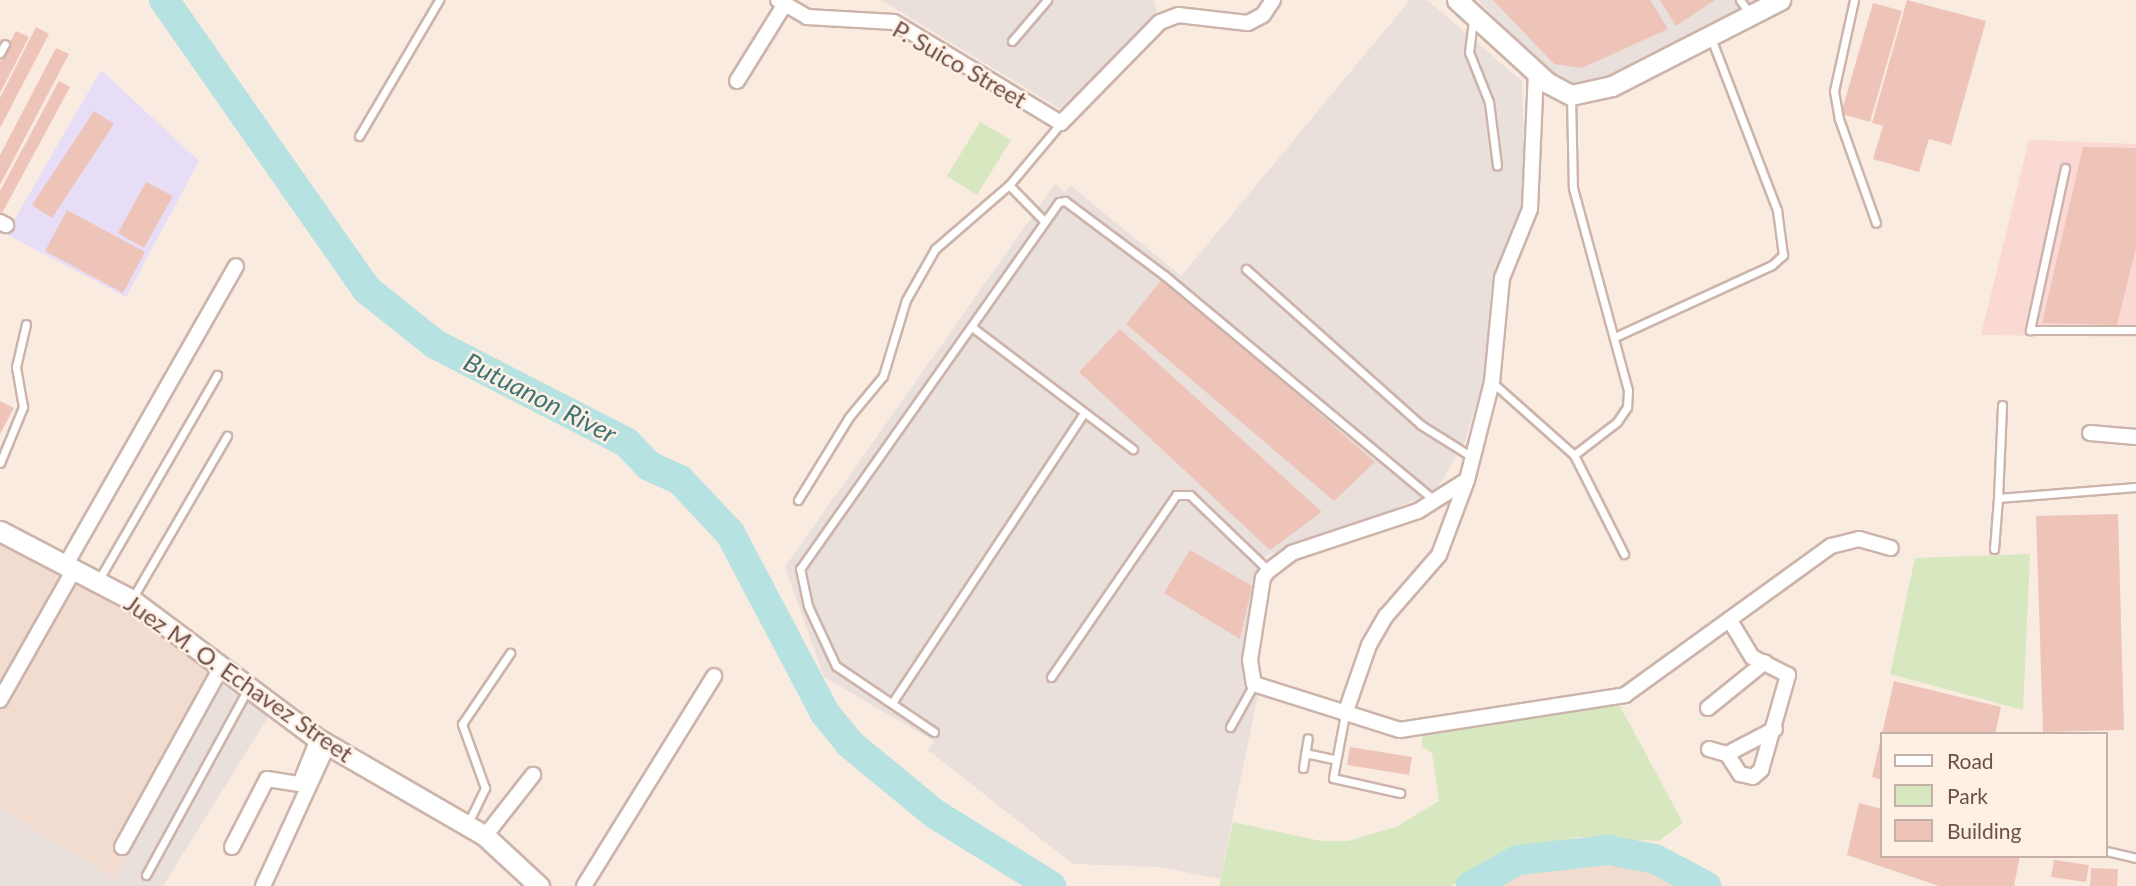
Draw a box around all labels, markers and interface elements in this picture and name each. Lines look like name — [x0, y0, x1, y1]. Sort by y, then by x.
street label: P. Suico Street — [888, 14, 1032, 114]
water label: Butuanon River — [459, 346, 621, 450]
street label: Juez M. O. Echavez Street — [119, 588, 359, 768]
legend — [1881, 732, 2108, 858]
text: Road — [1947, 748, 1994, 773]
text: Park — [1947, 783, 1988, 808]
text: Building — [1947, 818, 2022, 843]

